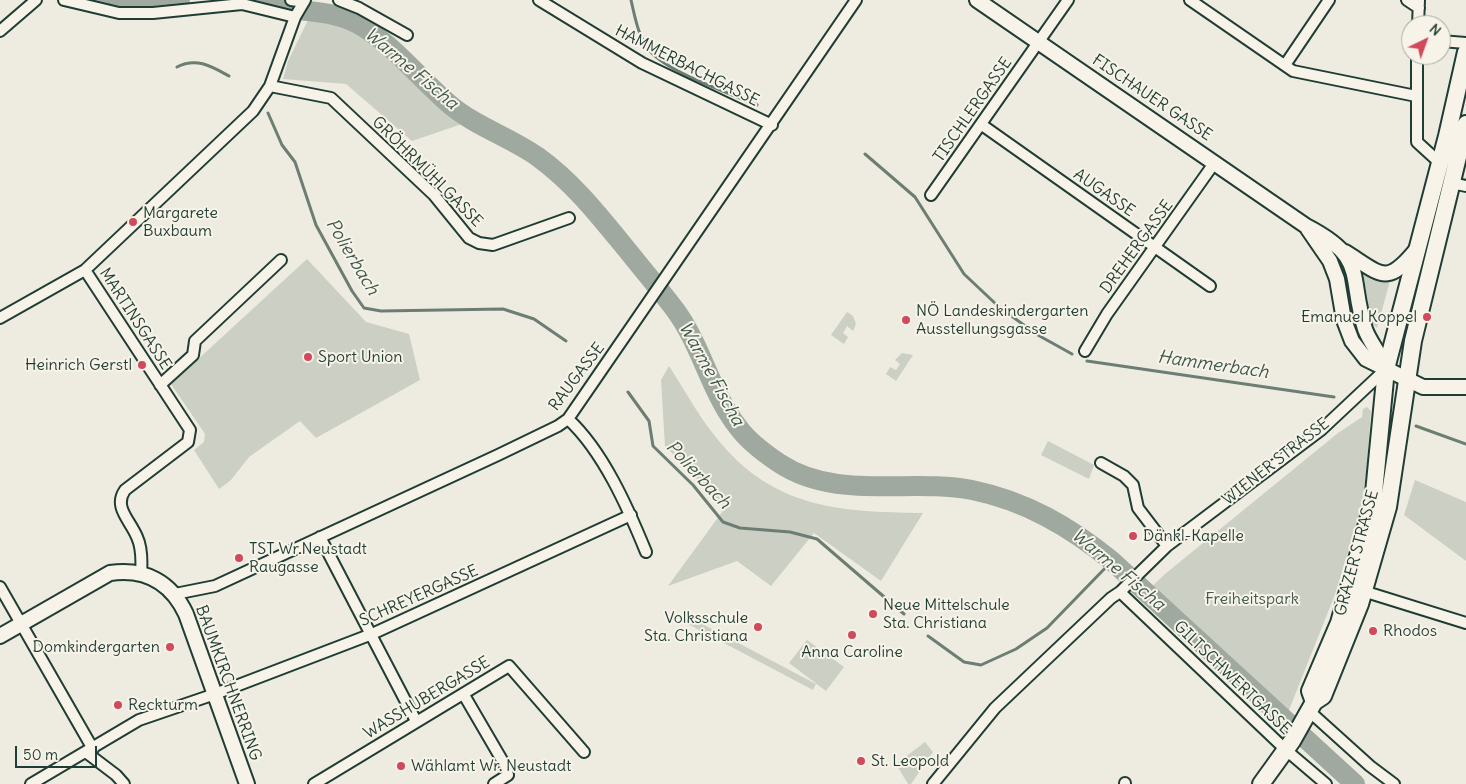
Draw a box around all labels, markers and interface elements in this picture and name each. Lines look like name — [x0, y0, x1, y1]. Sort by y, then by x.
north arrow — [1401, 15, 1451, 65]
text: N — [1426, 20, 1445, 40]
street label: HAMMERBACHGASSE — [612, 21, 762, 111]
water label: Warme Fischa — [360, 24, 462, 114]
street label: FISCHAUER GASSE — [1088, 51, 1216, 145]
street label: TISCHLERGASSE — [930, 54, 1016, 166]
street label: GRÖHRMÜHLGASSE — [368, 113, 486, 231]
street label: AUGASSE — [1070, 165, 1138, 221]
street label: DREHERGASSE — [1097, 197, 1177, 297]
place label: Margarete Buxbaum — [143, 203, 218, 241]
water label: Polierbach — [321, 215, 383, 299]
marker: Margarete Buxbaum — [127, 216, 139, 228]
street label: MARTINSGASSE — [95, 265, 175, 373]
place label: NÖ Landeskindergarten Ausstellungsgasse — [916, 301, 1088, 339]
place label: Emanuel Koppel — [1301, 307, 1417, 327]
marker: Emanuel Koppel — [1421, 311, 1433, 323]
marker: NÖ Landeskindergarten Ausstellungsgasse — [900, 314, 912, 326]
water label: Warme Fischa — [674, 318, 748, 430]
street label: RAUGASSE — [545, 339, 609, 415]
place label: Sport Union — [318, 347, 403, 367]
water label: Hammerbach — [1156, 347, 1270, 383]
marker: Sport Union — [302, 351, 314, 363]
place label: Heinrich Gerstl — [25, 355, 132, 375]
marker: Heinrich Gerstl — [136, 359, 148, 371]
street label: WIENER STRASSE — [1219, 414, 1333, 510]
water label: Polierbach — [661, 436, 735, 514]
street label: GRAZER STRASSE — [1331, 488, 1383, 618]
water label: Warme Fischa — [1067, 525, 1169, 615]
place label: Dänkl-Kapelle — [1143, 526, 1244, 546]
marker: Dänkl-Kapelle — [1127, 530, 1139, 542]
place label: TST Wr.Neustadt Raugasse — [249, 539, 367, 577]
marker: TST Wr.Neustadt Raugasse — [233, 552, 245, 564]
street label: SCHREYERGASSE — [357, 561, 481, 631]
park label: Freiheitspark — [1205, 589, 1299, 609]
place label: Neue Mittelschule Sta. Christiana — [883, 595, 1010, 633]
street label: BAUMKIRCHNERRING — [191, 603, 265, 763]
place label: Volksschule Sta. Christiana — [644, 608, 748, 646]
marker: Neue Mittelschule Sta. Christiana — [867, 608, 879, 620]
street label: GILTSCHWERTGASSE — [1169, 617, 1295, 739]
marker: Volksschule Sta. Christiana — [752, 621, 764, 633]
place label: Rhodos — [1383, 621, 1437, 641]
marker: Rhodos — [1367, 625, 1379, 637]
marker: Anna Caroline — [846, 629, 858, 641]
place label: Domkindergarten — [33, 637, 160, 657]
marker: Domkindergarten — [164, 641, 176, 653]
place label: Anna Caroline — [801, 642, 903, 662]
street label: WASSHUBERGASSE — [360, 653, 494, 743]
place label: Reckturm — [128, 695, 198, 715]
marker: Reckturm — [112, 699, 124, 711]
scale bar — [18, 736, 100, 768]
text: 50 m — [23, 745, 58, 764]
place label: St. Leopold — [871, 751, 949, 771]
marker: St. Leopold — [855, 755, 867, 767]
place label: Wählamt Wr. Neustadt — [411, 756, 571, 776]
marker: Wählamt Wr. Neustadt — [395, 760, 407, 772]

